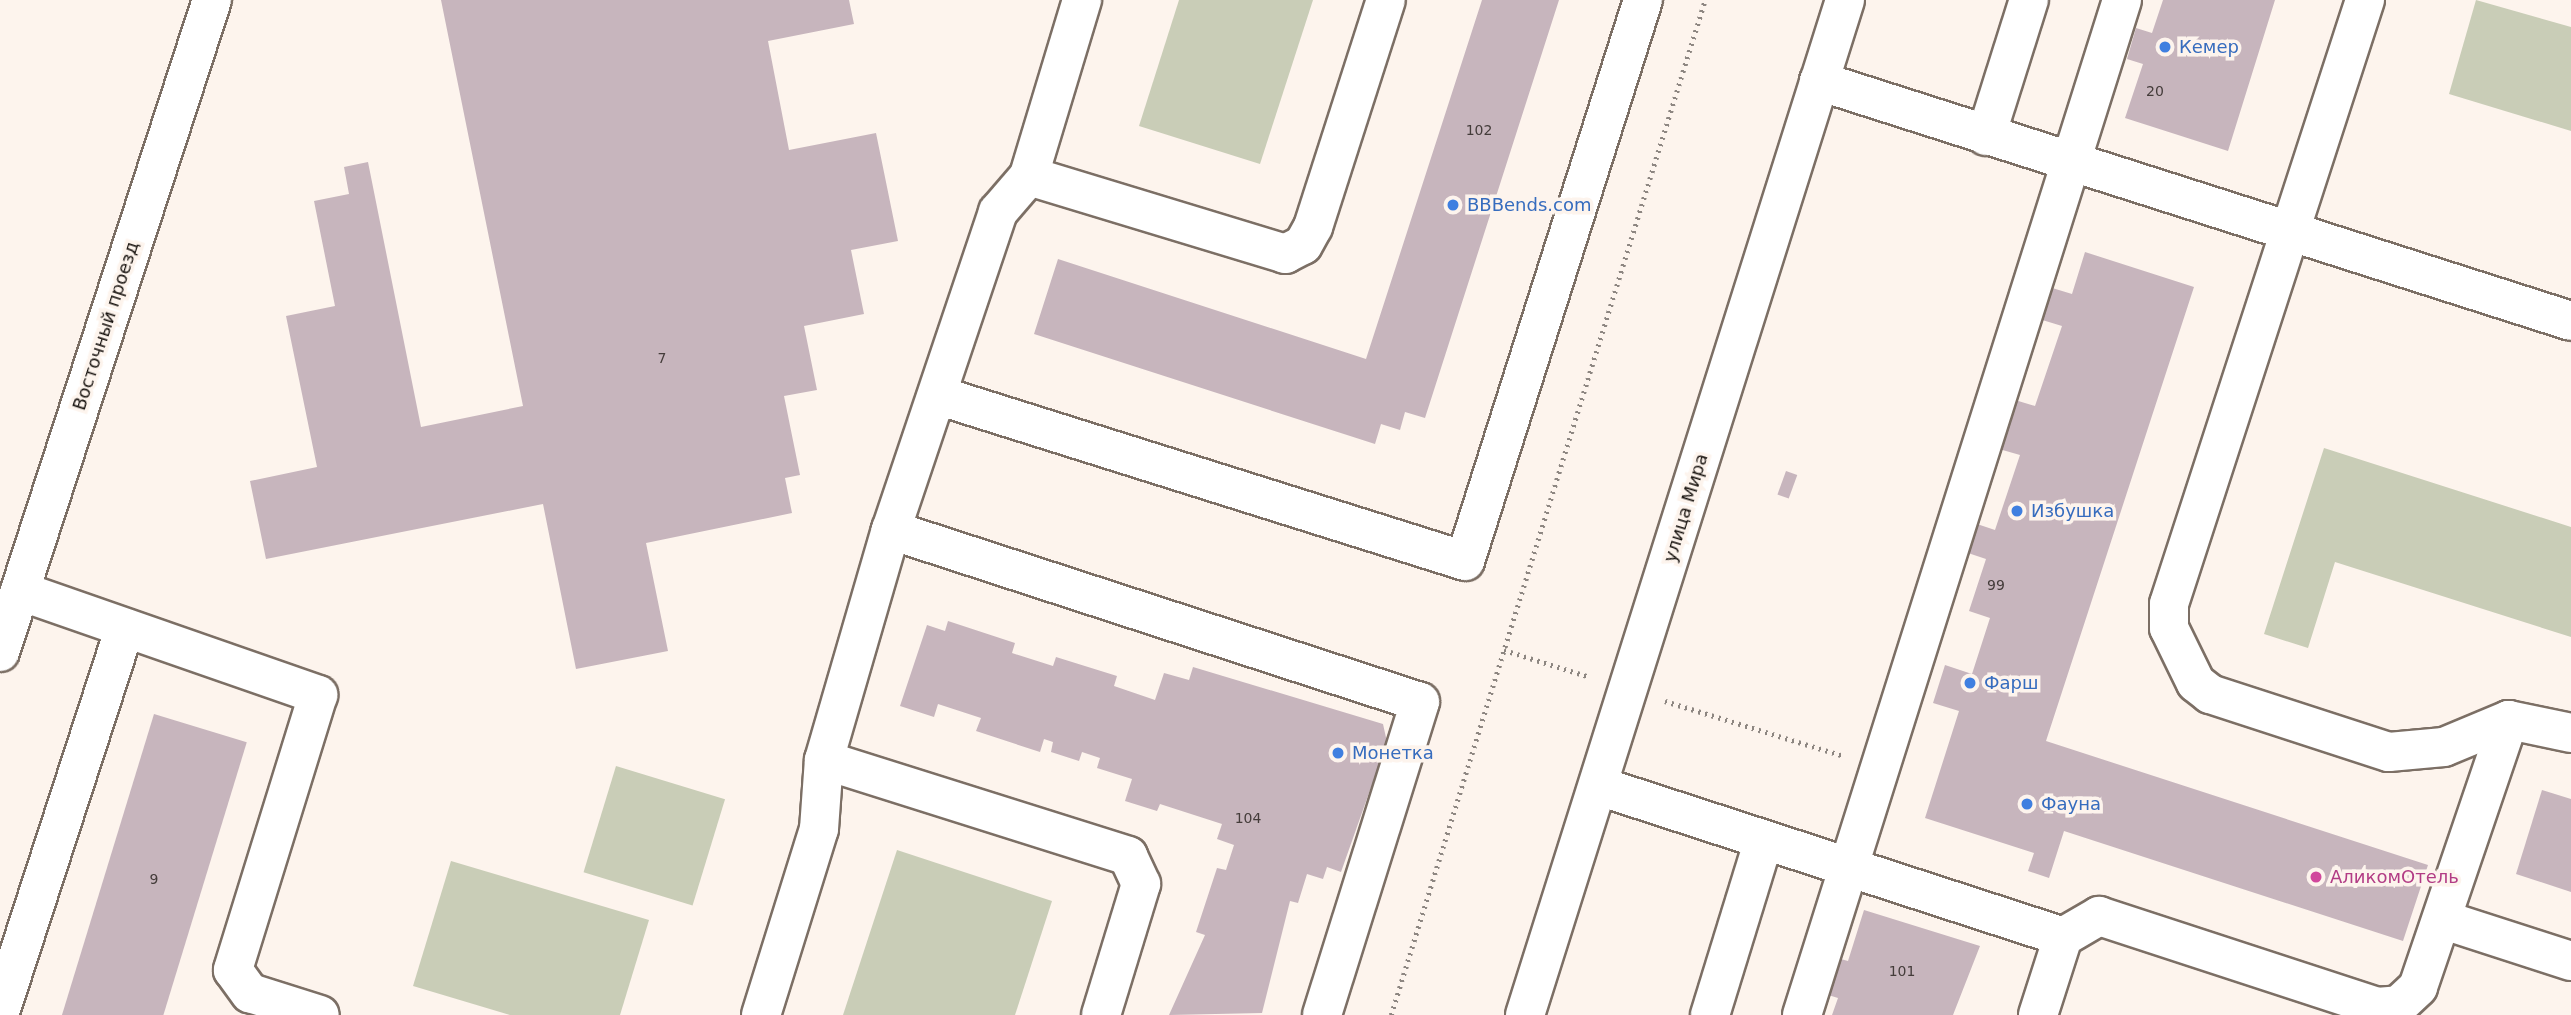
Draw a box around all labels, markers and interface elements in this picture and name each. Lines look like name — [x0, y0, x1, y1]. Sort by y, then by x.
place label: Кемер — [2179, 36, 2239, 58]
marker: Кемер — [2157, 39, 2173, 55]
house number: 20 — [2146, 83, 2164, 99]
house number: 102 — [1466, 122, 1492, 138]
place label: BBBends.com — [1467, 194, 1591, 216]
marker: BBBends.com — [1445, 197, 1461, 213]
street label: Восточный проезд — [69, 239, 143, 413]
house number: 7 — [658, 350, 666, 366]
street label: улица Мира — [1659, 451, 1713, 565]
place label: Избушка — [2031, 500, 2114, 522]
marker: Избушка — [2009, 503, 2025, 519]
house number: 99 — [1987, 577, 2005, 593]
place label: Фарш — [1984, 672, 2038, 694]
marker: Фарш — [1962, 675, 1978, 691]
place label: Монетка — [1352, 742, 1434, 764]
marker: Монетка — [1330, 745, 1346, 761]
place label: Фауна — [2041, 793, 2101, 815]
marker: Фауна — [2019, 796, 2035, 812]
house number: 104 — [1235, 810, 1261, 826]
place label: АликомОтель — [2330, 866, 2459, 888]
marker: АликомОтель — [2308, 869, 2324, 885]
house number: 9 — [150, 871, 158, 887]
house number: 101 — [1889, 963, 1915, 979]

